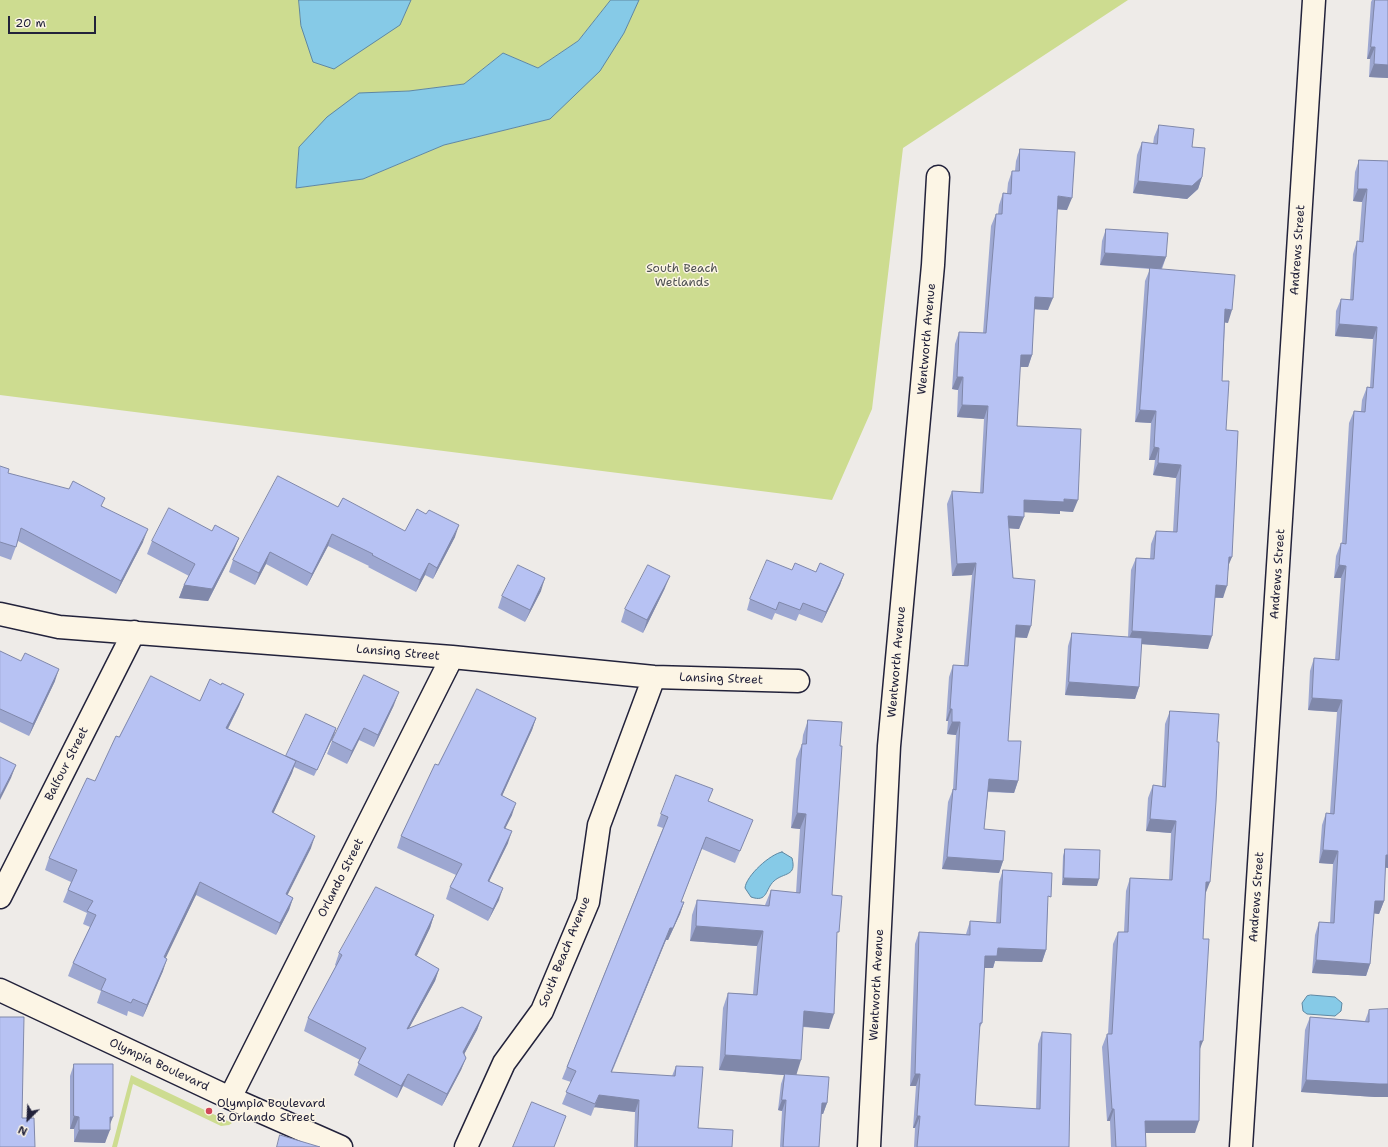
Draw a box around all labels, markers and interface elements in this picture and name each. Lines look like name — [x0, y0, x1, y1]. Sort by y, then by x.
scale bar — [10, 8, 98, 34]
text: 20 m — [15, 15, 46, 31]
street label: Andrews Street — [1288, 204, 1308, 296]
park label: South Beach Wetlands — [646, 262, 718, 290]
street label: Wentworth Avenue — [915, 283, 939, 395]
street label: Andrews Street — [1268, 528, 1288, 620]
street label: Wentworth Avenue — [885, 606, 909, 718]
street label: Lansing Street — [356, 642, 440, 664]
street label: Lansing Street — [679, 670, 763, 688]
street label: Balfour Street — [42, 725, 92, 803]
street label: Orlando Street — [315, 836, 367, 920]
street label: Andrews Street — [1247, 851, 1267, 943]
street label: South Beach Avenue — [536, 895, 594, 1009]
street label: Wentworth Avenue — [867, 929, 887, 1041]
street label: Olympia Boulevard — [107, 1036, 211, 1094]
place label: Olympia Boulevard & Orlando Street — [217, 1097, 325, 1125]
north arrow — [8, 1099, 48, 1139]
marker: Olympia Boulevard & Orlando Street — [204, 1106, 214, 1116]
text: N — [16, 1122, 30, 1139]

